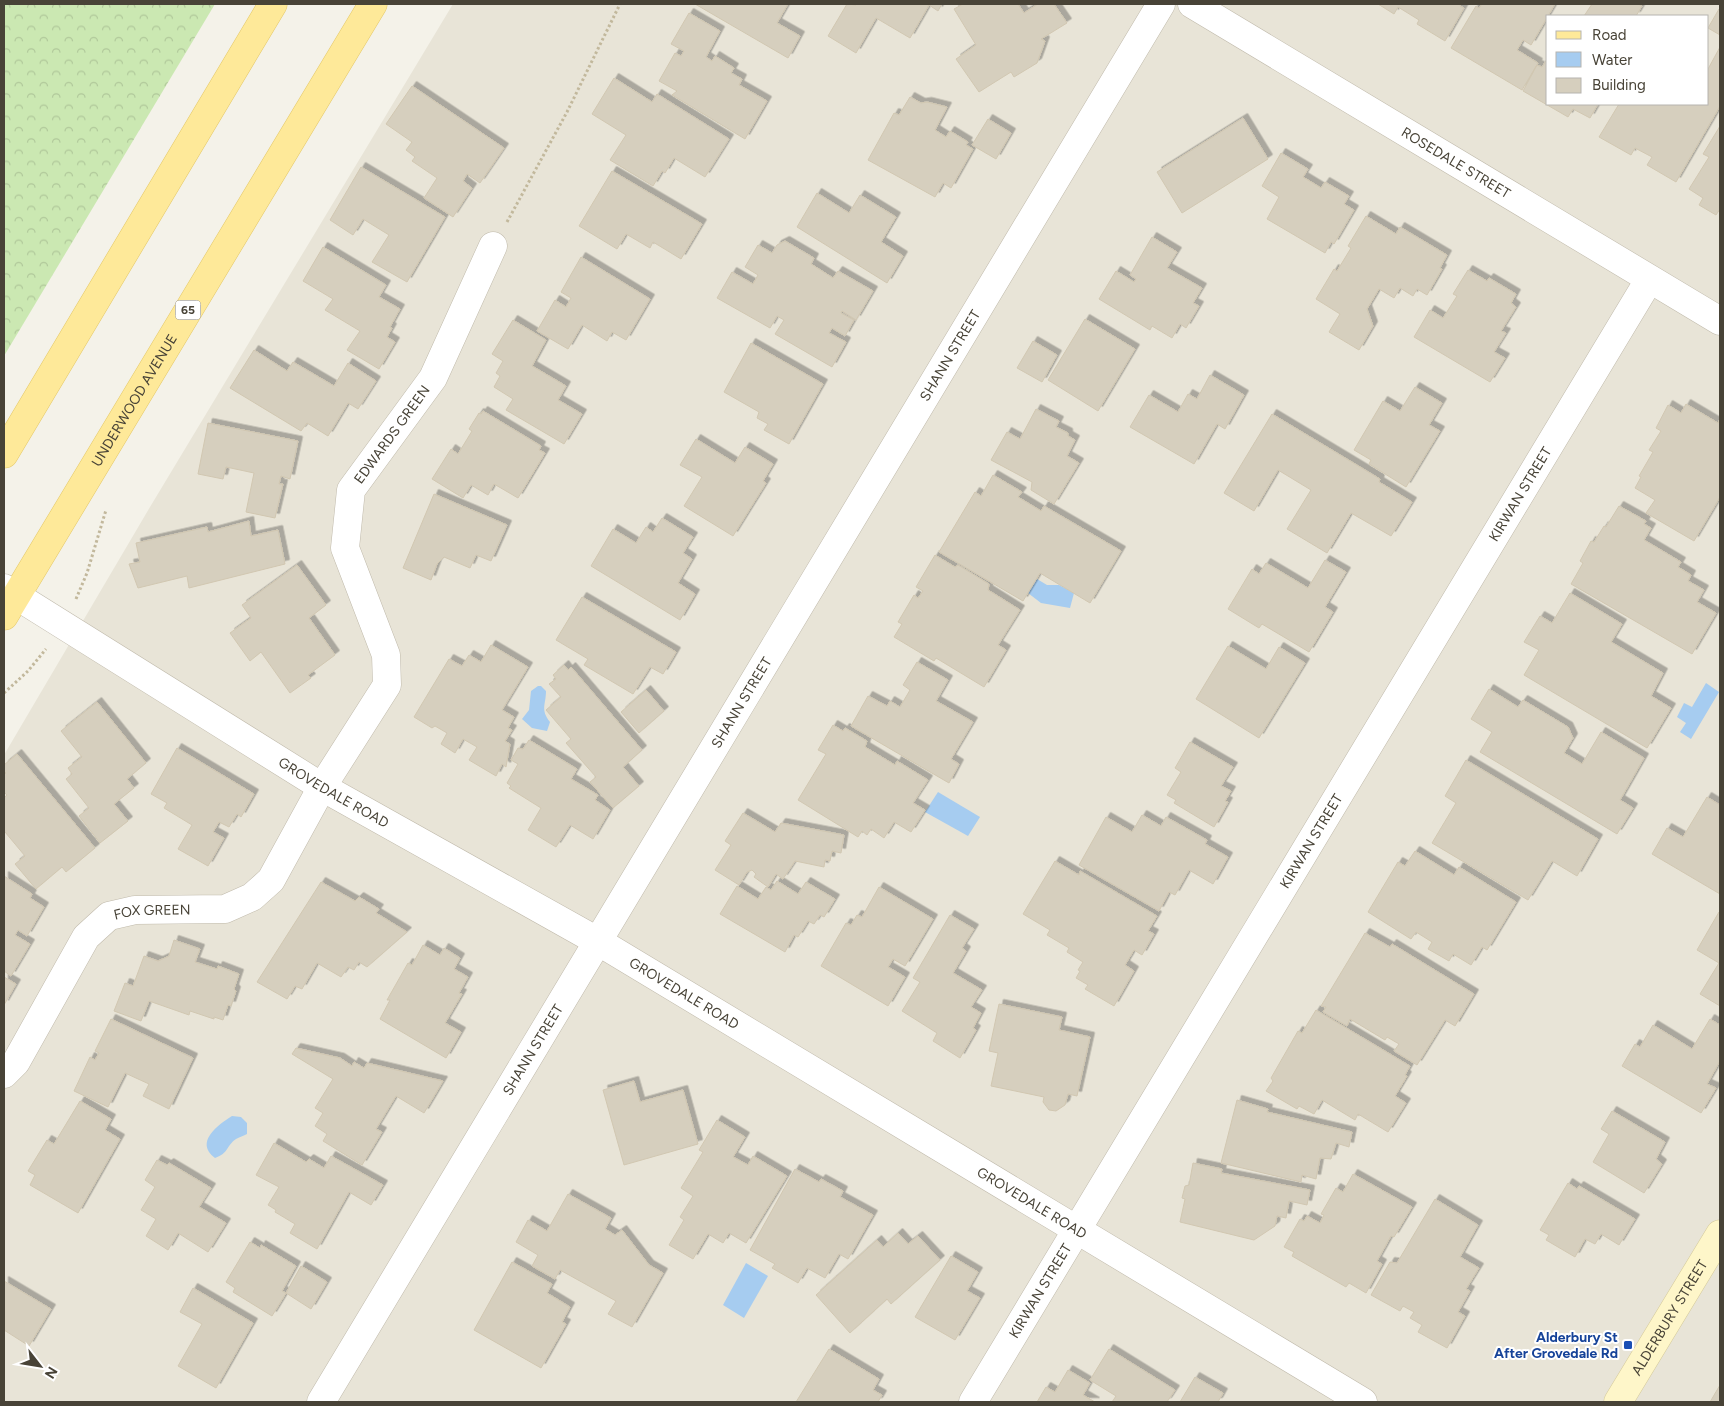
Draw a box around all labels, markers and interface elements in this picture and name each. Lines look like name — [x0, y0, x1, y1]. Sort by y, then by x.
legend — [1546, 15, 1709, 105]
text: Road — [1592, 26, 1627, 44]
text: Water — [1592, 51, 1632, 69]
text: Building — [1592, 76, 1646, 94]
street label: ROSEDALE STREET — [1398, 123, 1514, 202]
road number: 65 — [176, 300, 200, 320]
street label: SHANN STREET — [916, 307, 984, 404]
street label: UNDERWOOD AVENUE — [88, 331, 181, 470]
street label: EDWARDS GREEN — [350, 382, 433, 487]
street label: KIRWAN STREET — [1485, 443, 1555, 544]
street label: SHANN STREET — [707, 654, 775, 751]
street label: GROVEDALE ROAD — [275, 753, 392, 831]
street label: KIRWAN STREET — [1276, 790, 1346, 891]
street label: FOX GREEN — [112, 901, 191, 923]
street label: GROVEDALE ROAD — [626, 954, 742, 1033]
street label: SHANN STREET — [499, 1001, 567, 1098]
street label: GROVEDALE ROAD — [974, 1163, 1090, 1242]
street label: KIRWAN STREET — [1005, 1240, 1075, 1341]
street label: ALDERBURY STREET — [1628, 1256, 1711, 1378]
place label: Alderbury St After Grovedale Rd — [1494, 1329, 1618, 1362]
marker: Alderbury St After Grovedale Rd — [1622, 1339, 1634, 1351]
north arrow — [15, 1341, 65, 1391]
text: N — [41, 1363, 61, 1381]

